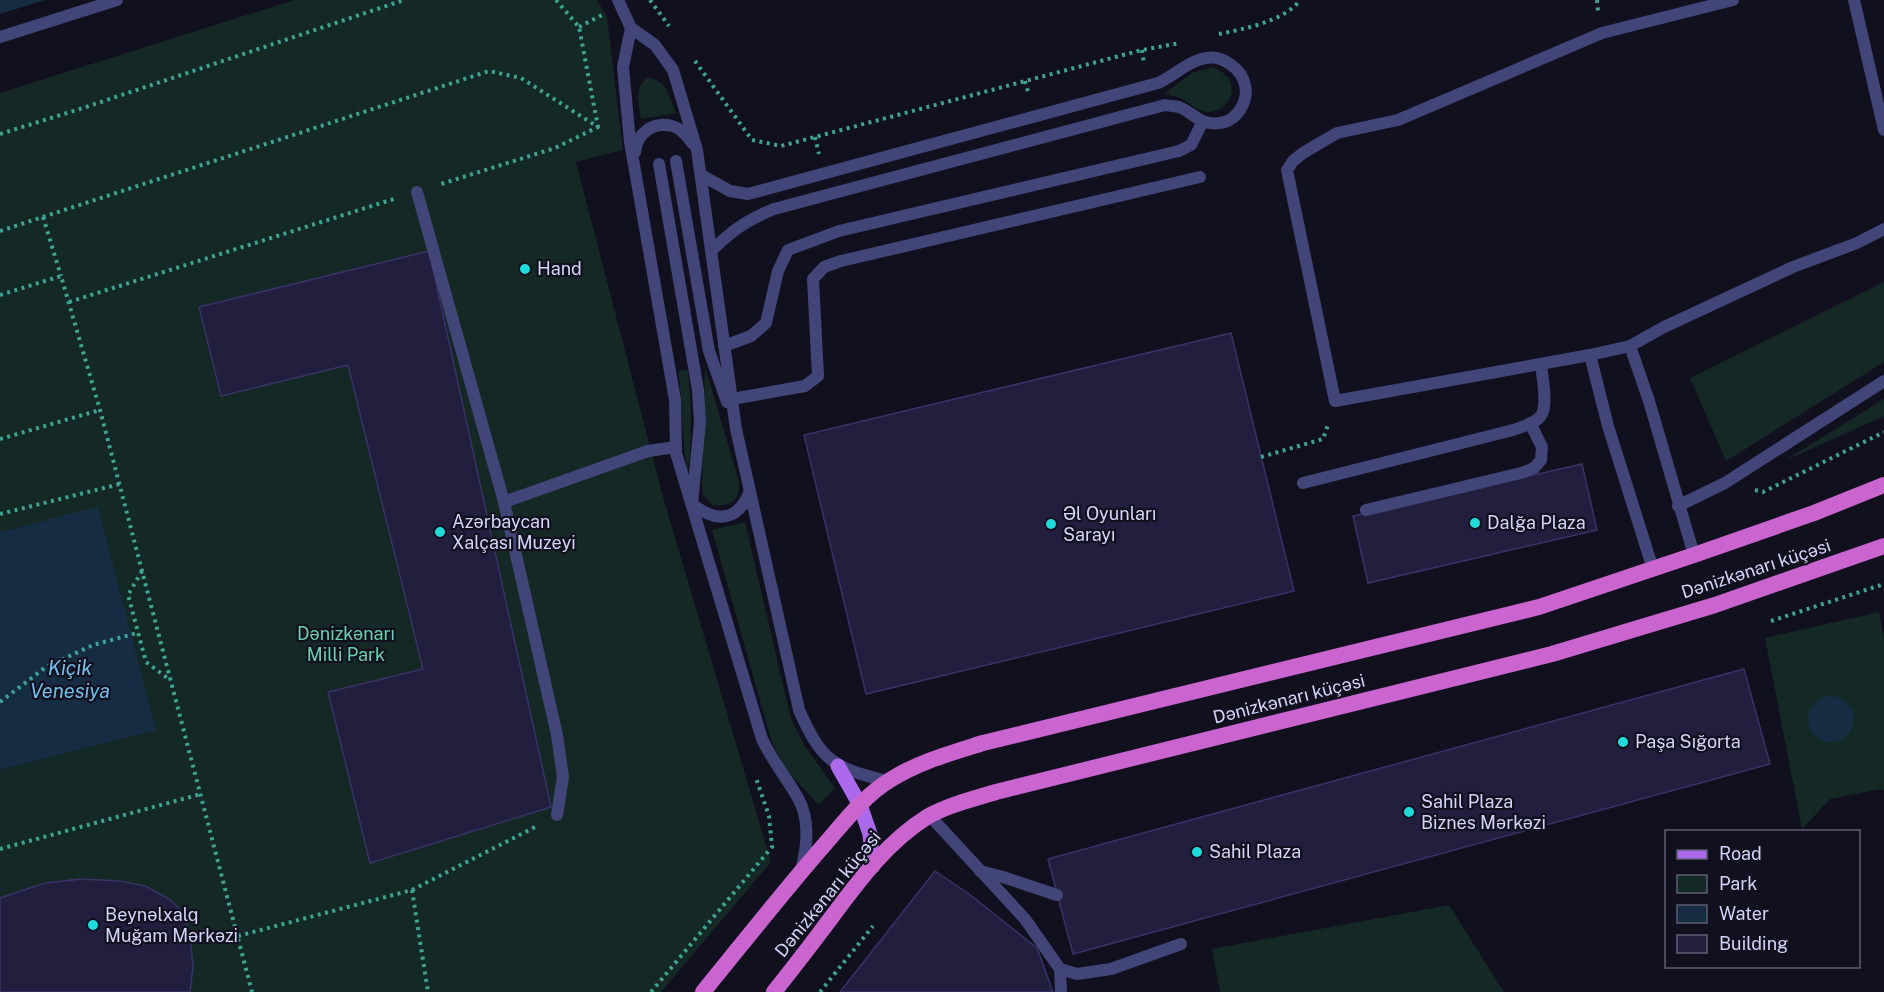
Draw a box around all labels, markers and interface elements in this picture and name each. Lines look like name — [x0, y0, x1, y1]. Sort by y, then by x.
place label: Hand — [537, 258, 582, 279]
marker: Hand — [518, 262, 532, 276]
place label: Əl Oyunları Sarayı — [1063, 503, 1156, 545]
place label: Azərbaycan Xalçası Muzeyi — [452, 511, 576, 553]
place label: Dalğa Plaza — [1487, 512, 1586, 533]
marker: Dalğa Plaza — [1468, 516, 1482, 530]
marker: Əl Oyunları Sarayı — [1044, 517, 1058, 531]
marker: Azərbaycan Xalçası Muzeyi — [433, 525, 447, 539]
street label: Dənizkənarı küçəsi — [1678, 534, 1833, 603]
park label: Dənizkənarı Milli Park — [297, 623, 395, 665]
water label: Kiçik Venesiya — [30, 656, 110, 703]
street label: Dənizkənarı küçəsi — [1211, 669, 1367, 728]
place label: Paşa Sığorta — [1635, 731, 1741, 752]
marker: Paşa Sığorta — [1616, 735, 1630, 749]
place label: Sahil Plaza Biznes Mərkəzi — [1421, 791, 1546, 833]
marker: Sahil Plaza Biznes Mərkəzi — [1402, 805, 1416, 819]
street label: Dənizkənarı küçəsi — [770, 826, 885, 961]
legend — [1665, 830, 1860, 968]
place label: Sahil Plaza — [1209, 841, 1301, 862]
text: Road — [1719, 843, 1762, 864]
marker: Sahil Plaza — [1190, 845, 1204, 859]
text: Park — [1719, 873, 1757, 894]
text: Water — [1719, 903, 1769, 924]
place label: Beynəlxalq Muğam Mərkəzi — [105, 904, 238, 946]
marker: Beynəlxalq Muğam Mərkəzi — [86, 918, 100, 932]
text: Building — [1719, 933, 1788, 954]

